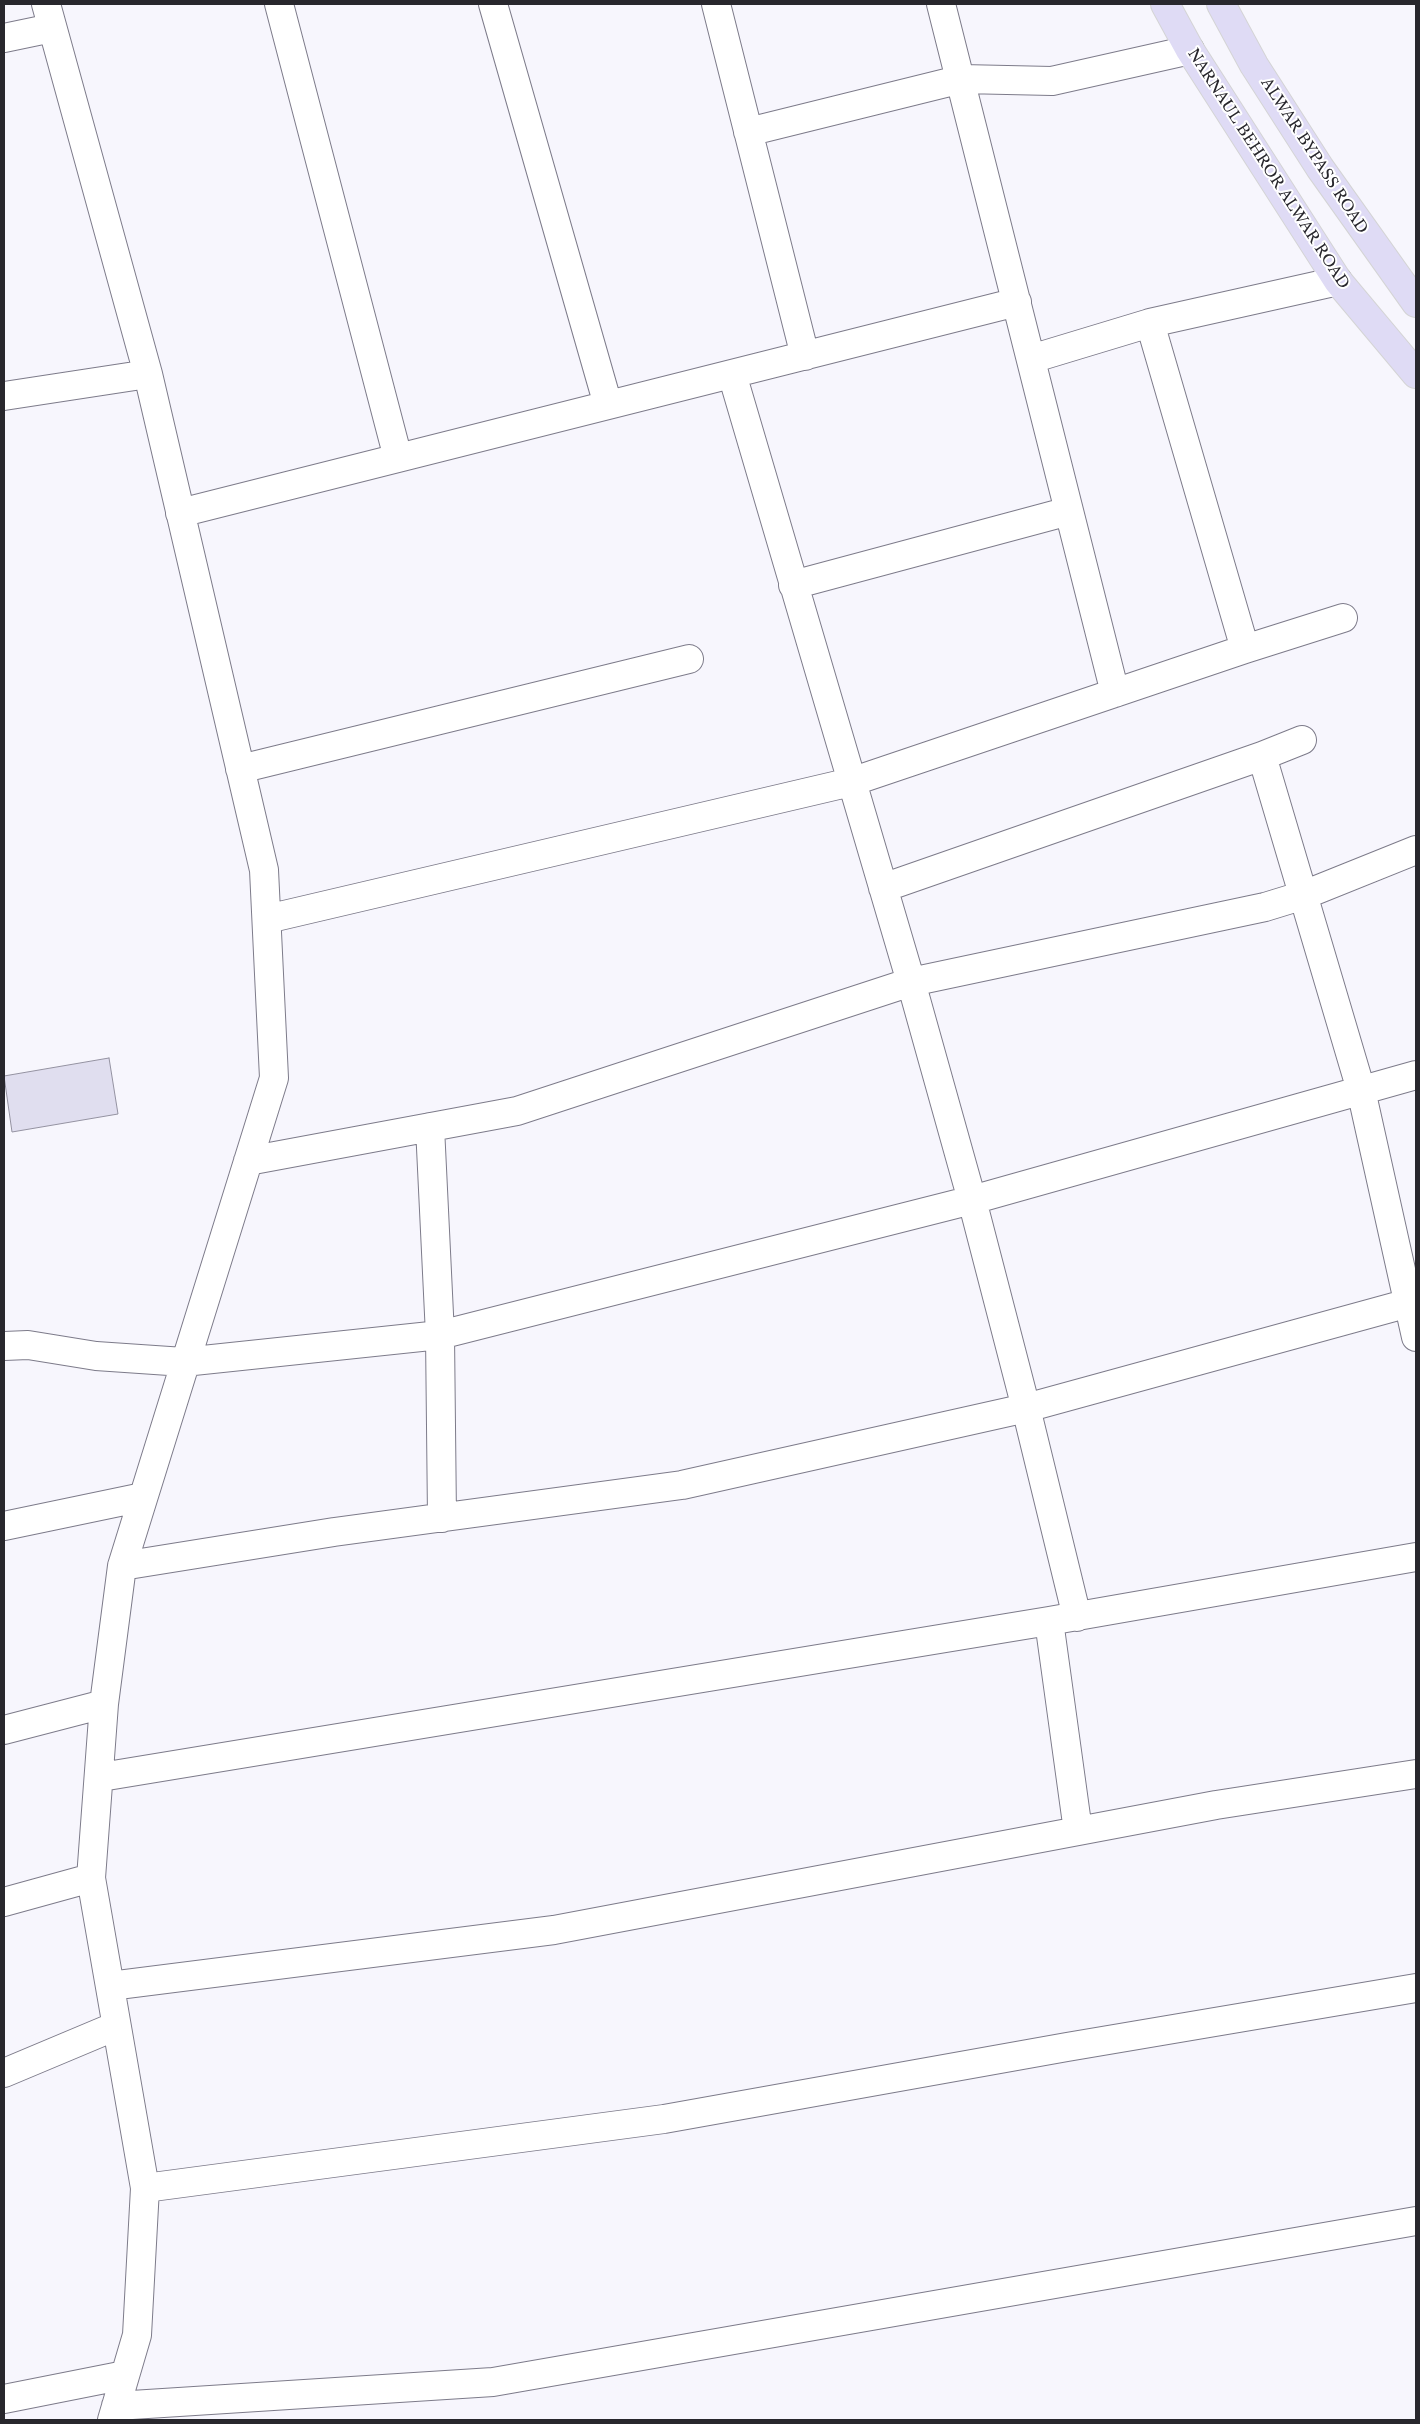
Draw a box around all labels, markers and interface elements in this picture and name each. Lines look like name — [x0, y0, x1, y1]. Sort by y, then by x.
street label: NARNAUL BEHROR ALWAR ROAD — [1184, 46, 1352, 292]
street label: ALWAR BYPASS ROAD — [1257, 75, 1371, 237]

